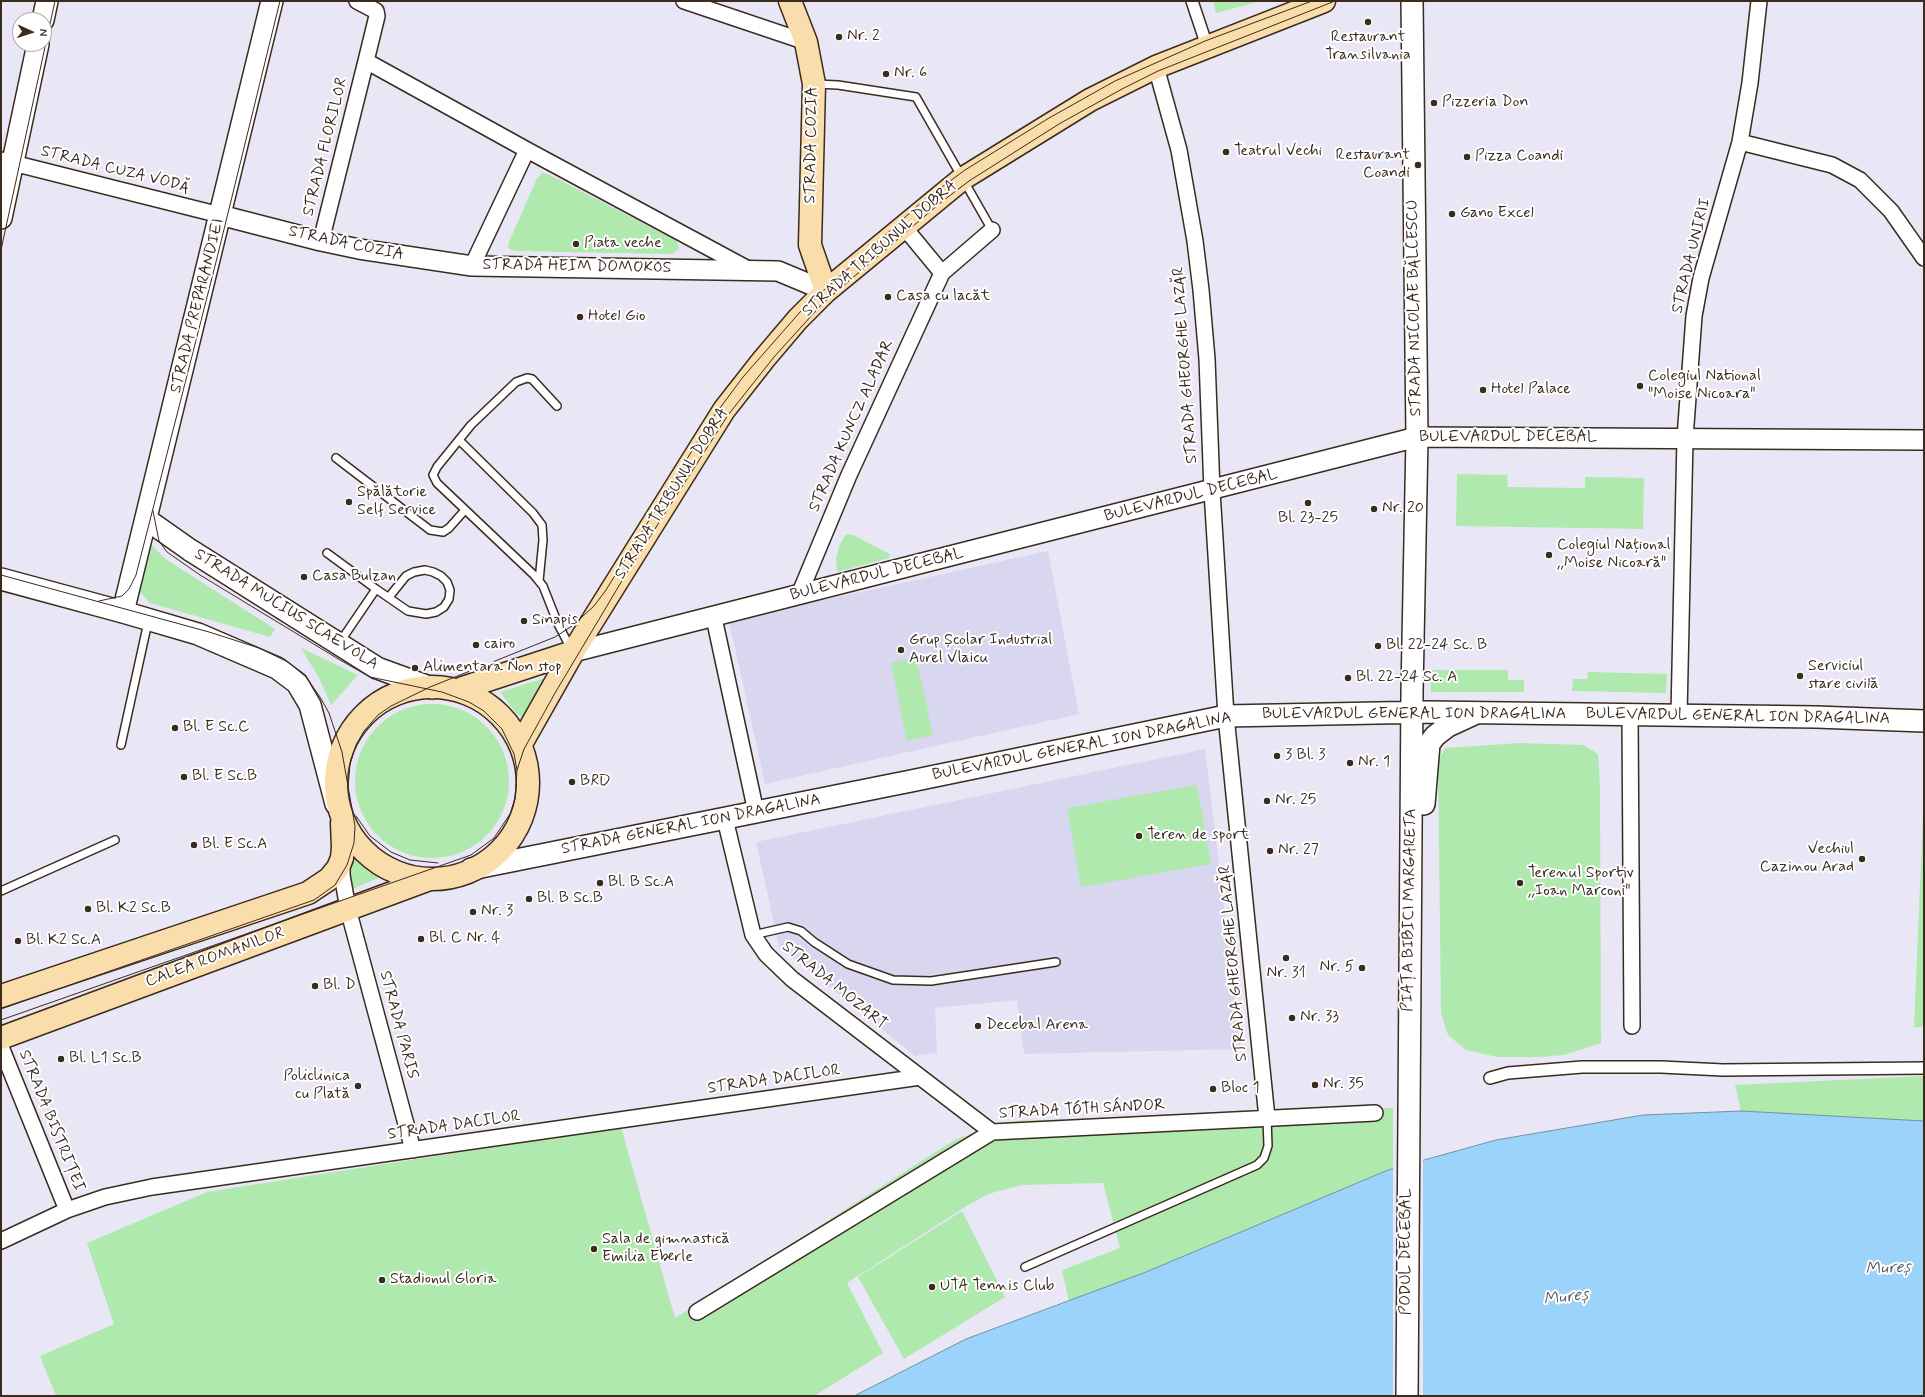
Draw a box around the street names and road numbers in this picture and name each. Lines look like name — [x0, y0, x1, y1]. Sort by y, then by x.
street label: STRADA FLORILOR — [300, 76, 352, 218]
street label: STRADA COZIA — [801, 86, 823, 204]
street label: STRADA CUZA VODĂ — [39, 142, 191, 198]
street label: STRADA TRIBUNUL DOBRA — [799, 177, 961, 321]
street label: STRADA UNIRII — [1668, 196, 1716, 316]
street label: STRADA NICOLAE BĂLCESCU — [1404, 200, 1426, 416]
street label: STRADA PREPARANDIEI — [167, 217, 229, 395]
street label: STRADA COZIA — [287, 222, 405, 266]
street label: STRADA HEIM DOMOKOS — [482, 256, 672, 278]
street label: STRADA GHEORGHE LAZĂR — [1170, 266, 1202, 464]
street label: STRADA KUNCZ ALADAR — [805, 337, 899, 515]
street label: STRADA TRIBUNUL DOBRA — [611, 405, 733, 583]
street label: BULEVARDUL DECEBAL — [1419, 428, 1597, 448]
street label: BULEVARDUL DECEBAL — [1102, 465, 1280, 527]
street label: BULEVARDUL DECEBAL — [788, 544, 966, 606]
street label: STRADA MUCIUS SCAEVOLA — [190, 545, 382, 675]
street label: BULEVARDUL GENERAL ION DRAGALINA — [1262, 705, 1566, 725]
street label: BULEVARDUL GENERAL ION DRAGALINA — [1586, 705, 1890, 729]
street label: BULEVARDUL GENERAL ION DRAGALINA — [931, 709, 1233, 785]
street label: STRADA GENERAL ION DRAGALINA — [560, 790, 822, 860]
street label: PIAȚA BIBICI MARGARETA — [1399, 808, 1421, 1012]
street label: STRADA GHEORGHE LAZĂR — [1216, 864, 1252, 1062]
street label: CALEA ROMANILOR — [143, 924, 287, 992]
street label: STRADA MOZART — [778, 938, 890, 1034]
street label: STRADA PARIS — [374, 969, 422, 1081]
street label: STRADA BISTRIȚEI — [14, 1047, 88, 1195]
street label: STRADA DACILOR — [706, 1061, 842, 1099]
street label: STRADA TÓTH SÁNDOR — [998, 1096, 1166, 1124]
street label: STRADA DACILOR — [386, 1107, 522, 1145]
street label: PODUL DECEBAL — [1397, 1189, 1417, 1315]

